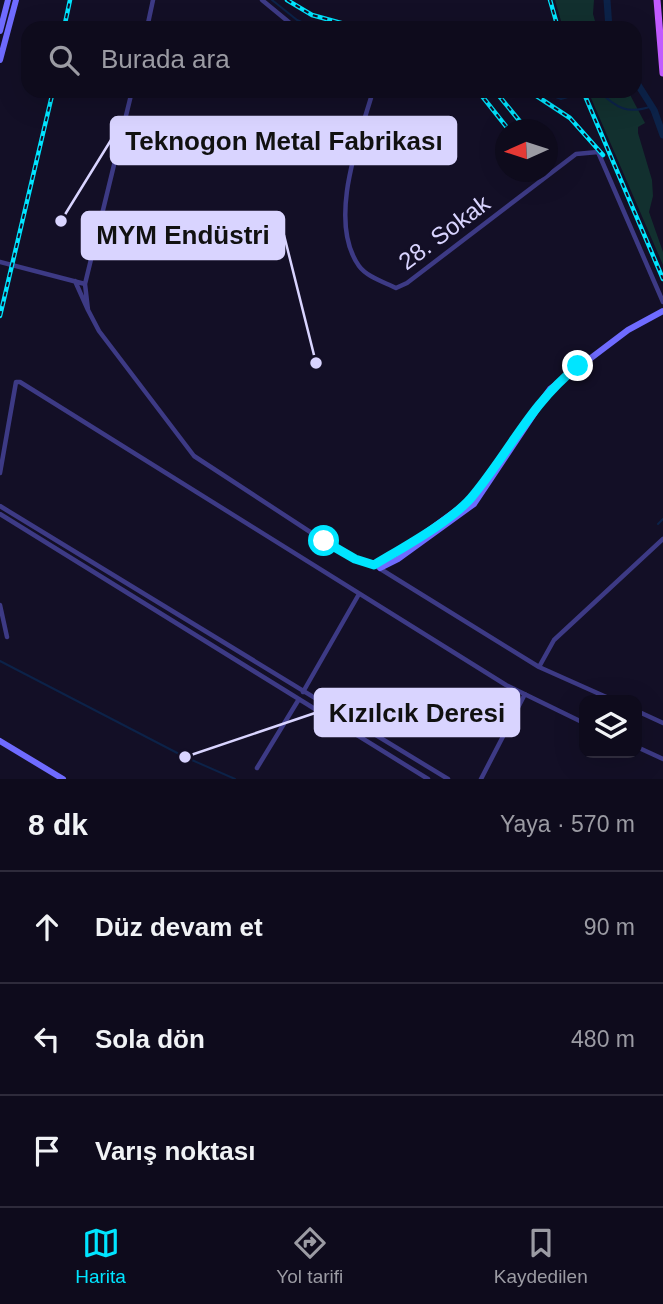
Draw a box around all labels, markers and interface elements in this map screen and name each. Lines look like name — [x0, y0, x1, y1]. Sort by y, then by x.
search box — [21, 21, 642, 98]
icon: search — [45, 41, 83, 79]
text: Burada ara — [101, 44, 230, 74]
callout: Teknogon Metal Fabrikası — [111, 117, 456, 164]
north arrow — [495, 119, 558, 182]
text: Teknogon Metal Fabrikası — [125, 126, 443, 156]
street label: 28. Sokak — [393, 188, 496, 275]
callout: MYM Endüstri — [82, 212, 284, 259]
text: MYM Endüstri — [96, 220, 270, 250]
route end — [562, 350, 593, 381]
route start — [308, 525, 339, 556]
callout: Kızılcık Deresi — [315, 689, 519, 736]
map controls — [579, 695, 642, 758]
button: layers — [579, 695, 642, 758]
text: Kızılcık Deresi — [329, 698, 505, 728]
text: 8 dk — [28, 808, 88, 841]
text: Yaya · 570 m — [500, 811, 635, 837]
icon: ahead — [28, 908, 66, 946]
text: Düz devam et — [95, 912, 263, 942]
text: 90 m — [584, 914, 635, 940]
icon: left — [28, 1020, 66, 1058]
text: Sola dön — [95, 1024, 205, 1054]
text: 480 m — [571, 1026, 635, 1052]
icon: arrive — [28, 1132, 66, 1170]
text: Varış noktası — [95, 1136, 255, 1166]
tab: Harita — [75, 1224, 126, 1288]
tab: Yol tarifi — [276, 1224, 343, 1288]
tab: Kaydedilen — [494, 1224, 588, 1288]

